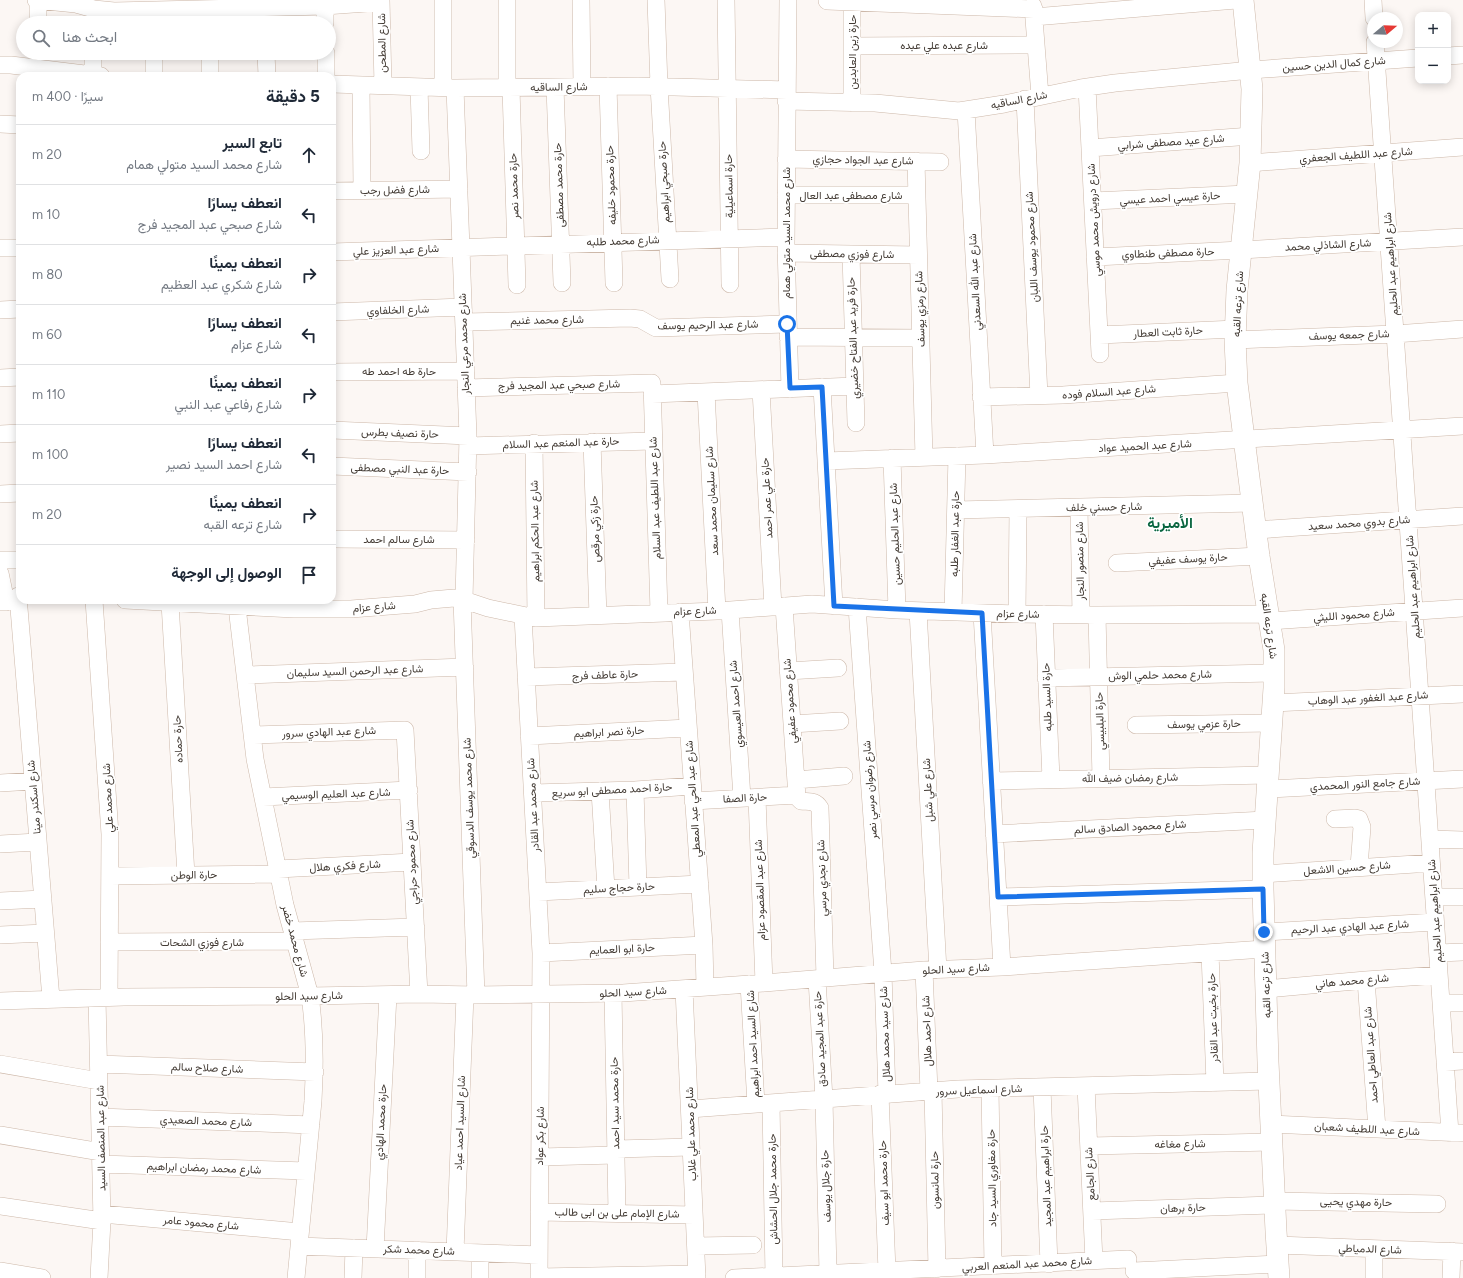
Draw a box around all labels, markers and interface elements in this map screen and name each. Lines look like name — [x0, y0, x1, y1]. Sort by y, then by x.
north arrow — [1367, 12, 1403, 48]
map controls — [1415, 12, 1451, 84]
button: + — [1415, 12, 1451, 48]
street label: شارع المطحن — [375, 13, 390, 73]
street label: حارة زين العابدين — [846, 15, 859, 89]
search box — [16, 16, 336, 60]
icon: search — [30, 27, 52, 49]
text: ابحث هنا — [62, 28, 117, 46]
street label: شارع عبده علي عبده — [900, 39, 988, 55]
button: − — [1415, 48, 1451, 84]
street label: شارع كمال الدين حسين — [1282, 54, 1387, 75]
street label: شارع الساقيه — [530, 80, 588, 95]
text: 5 دقيقة — [266, 86, 320, 106]
street label: شارع الساقيه — [990, 88, 1049, 113]
text: سيرًا · 400 m — [32, 89, 103, 104]
street label: شارع عيد مصطفى شرابي — [1117, 132, 1226, 155]
text: تابع السير — [222, 134, 282, 152]
street label: حارة صبحي ابراهيم — [655, 141, 676, 223]
street label: حارة محمد مصطفى — [551, 143, 567, 227]
icon: ahead — [298, 144, 320, 166]
street label: حارة محمود خليفه — [603, 145, 619, 225]
street label: شارع عبد اللطيف الجعفري — [1299, 145, 1414, 168]
text: 20 m — [32, 147, 62, 162]
street label: حارة محمد نصر — [506, 153, 522, 220]
street label: شارع عبد الجواد حجازي — [812, 153, 914, 170]
street label: حارة اسماعيلية — [722, 154, 736, 218]
text: شارع محمد السيد متولي همام — [126, 157, 282, 172]
street label: شارع درويش محمد موسي — [1085, 163, 1106, 277]
street label: شارع محمد السيد متولي همام — [780, 167, 796, 299]
street label: شارع فضل رجب — [360, 183, 430, 198]
street label: شارع مصطفى عبد العال — [800, 189, 903, 203]
street label: حارة عيسي احمد عيسي — [1119, 189, 1221, 210]
street label: شارع محمود يوسف اللبان — [1023, 191, 1042, 303]
text: انعطف يسارًا — [207, 194, 282, 212]
icon: left — [298, 204, 320, 226]
text: 10 m — [32, 207, 60, 222]
street label: شارع ابراهيم عبد الحليم — [1381, 211, 1402, 316]
text: شارع صبحي عبد المجيد فرج — [138, 217, 282, 232]
street label: شارع محمد طلبه — [586, 233, 660, 250]
street label: شارع عبد الله السعدني — [966, 233, 987, 331]
street label: شارع الشاذلي محمد — [1284, 236, 1372, 257]
street label: شارع عبد العزيز علي — [353, 242, 440, 261]
street label: حارة مصطفى طنطاوي — [1121, 245, 1215, 264]
street label: شارع فوزي مصطفى — [810, 247, 895, 264]
text: انعطف يمينًا — [209, 254, 282, 272]
icon: right — [298, 264, 320, 286]
text: 80 m — [32, 267, 63, 282]
street label: شارع رمزي يوسف — [912, 270, 931, 347]
street label: شارع ترعه القبه — [1230, 270, 1247, 338]
text: شارع شكري عبد العظيم — [161, 277, 282, 292]
street label: حارة فريد عبد الفتاح خضيري — [844, 277, 865, 399]
street label: شارع محمد مرعي النجار — [456, 293, 475, 396]
street label: شارع الخلفاوي — [367, 302, 430, 321]
street label: شارع محمد غنيم — [510, 313, 584, 328]
text: انعطف يسارًا — [207, 314, 282, 332]
route start — [778, 315, 796, 333]
street label: شارع عبد الرحيم يوسف — [657, 318, 759, 333]
icon: left — [298, 324, 320, 346]
street label: حارة ثابت العطار — [1132, 324, 1203, 340]
text: 60 m — [32, 327, 62, 342]
street label: شارع جمعه يوسف — [1308, 327, 1390, 344]
text: شارع عزام — [231, 337, 282, 352]
street label: حارة طه احمد طه — [362, 365, 436, 378]
text: انعطف يمينًا — [209, 374, 282, 392]
street label: شارع صبحي عبد المجيد فرج — [498, 377, 620, 396]
street label: شارع عبد السلام فوده — [1062, 382, 1157, 403]
icon: right — [298, 384, 320, 406]
text: 110 m — [32, 387, 65, 402]
text: شارع رفاعي عبد النبي — [175, 397, 282, 412]
street label: حارة نصيف بطرس — [361, 425, 439, 441]
text: انعطف يسارًا — [207, 434, 282, 452]
street label: حارة عبد المنعم عبد السلام — [502, 434, 620, 453]
street label: شارع عبد اللطيف عبد السلام — [646, 436, 665, 560]
street label: شارع عبد الحميد عواد — [1098, 437, 1192, 456]
icon: left — [298, 444, 320, 466]
street label: شارع سليمان محمد سعد — [703, 446, 722, 556]
text: 100 m — [32, 447, 68, 462]
text: شارع احمد السيد نصير — [166, 457, 282, 472]
street label: حارة علي عمر احمد — [758, 457, 779, 539]
street label: حارة عبد النبي مصطفى — [350, 461, 449, 480]
street label: شارع عبد الحكم ابراهيم — [528, 480, 543, 582]
street label: شارع عبد الحليم حسين — [887, 482, 904, 585]
street label: حارة عبد الغفار طلبه — [948, 491, 962, 577]
text: انعطف يمينًا — [209, 494, 282, 512]
street label: حارة زكي مرقص — [587, 495, 606, 563]
street label: شارع حسني خلف — [1066, 500, 1143, 517]
icon: right — [298, 504, 320, 526]
text: 20 m — [32, 507, 62, 522]
street label: شارع بدوي محمد سعيد — [1307, 513, 1411, 536]
district label: الأميرية — [1147, 514, 1193, 532]
text: شارع ترعه القبه — [203, 517, 282, 532]
street label: شارع منصور النجار — [1073, 521, 1088, 602]
street label: شارع سالم احمد — [363, 533, 435, 547]
street label: شارع ابراهيم عبد الحليم — [1403, 534, 1424, 639]
street label: حارة يوسف عفيفي — [1148, 550, 1228, 571]
text: الوصول إلى الوجهة — [171, 564, 282, 582]
icon: arrive — [298, 564, 320, 586]
street label: شارع ترعه القبه — [1257, 592, 1280, 660]
street label: شارع عزام — [352, 599, 396, 616]
street label: شارع عزام — [673, 604, 717, 619]
street label: شارع محمود الليثي — [1313, 606, 1396, 627]
street label: شارع عزام — [996, 607, 1040, 622]
street label: شارع محمود عفيفي — [781, 658, 802, 744]
street label: شارع احمد العيسوي — [726, 659, 749, 748]
street label: شارع عبد الرحمن السيد سليمان — [286, 662, 424, 681]
street label: حارة السيد طلبه — [1039, 662, 1055, 732]
street label: حارة عاطف فرج — [572, 667, 638, 684]
street label: شارع محمد حلمي الوش — [1108, 668, 1212, 685]
street label: شارع عبد الغفور عبد الوهاب — [1307, 688, 1429, 709]
street label: حارة البلبيسي — [1092, 692, 1111, 750]
street label: حارة حماده — [170, 715, 186, 763]
street label: حارة عزمي يوسف — [1167, 717, 1241, 734]
street label: شارع عبد الهادي سرور — [281, 724, 377, 743]
street label: حارة نصر ابراهيم — [573, 724, 645, 741]
street label: شارع محمد يوسف الدسوقي — [460, 737, 481, 859]
street label: شارع عبد الحي عبد المعطي — [682, 740, 707, 858]
street label: شارع رضوان مرسي نصر — [860, 740, 883, 841]
street label: شارع محمد عبد القادر — [524, 757, 543, 853]
street label: شارع علي شبل — [920, 757, 939, 822]
street label: شارع اسكندر مينا — [24, 759, 45, 835]
street label: شارع محمد علي — [100, 763, 119, 833]
street label: شارع رمضان ضيف الله — [1082, 771, 1178, 786]
street label: شارع جامع النور المحمدي — [1309, 775, 1421, 796]
street label: حارة احمد مصطفى ابو سريع — [551, 780, 673, 801]
street label: شارع عبد العليم الوسيمي — [281, 786, 391, 805]
street label: حارة الصفا — [722, 790, 768, 806]
street label: شارع محمود الصادق سالم — [1073, 818, 1187, 837]
street label: شارع محمود حراجي — [403, 819, 424, 905]
street label: شارع عبد المقصود عزام — [752, 839, 769, 941]
street label: شارع نجدي مرسي — [814, 839, 833, 917]
street label: شارع فكري هلال — [309, 858, 382, 877]
street label: شارع حسين الاشعل — [1303, 858, 1392, 879]
street label: شارع ابراهيم عبد الحليم — [1425, 858, 1446, 963]
street label: حارة الوطن — [171, 868, 217, 882]
street label: حارة حجاج سليم — [583, 880, 655, 897]
street label: شارع محمد خضر — [278, 903, 311, 979]
street label: شارع عبد الهادي عبد الرحيم — [1291, 917, 1410, 940]
route end — [1255, 923, 1273, 941]
street label: شارع فوزي الشحات — [160, 936, 244, 952]
street label: حارة ابو العمايم — [589, 941, 655, 958]
street label: شارع ترعه القبه — [1258, 951, 1275, 1018]
street label: شارع سيد الحلو — [922, 961, 991, 978]
street label: شارع محمد هاني — [1315, 971, 1390, 994]
street label: حارة بخيت عبد القادر — [1205, 973, 1221, 1064]
street label: شارع سيد الحلو — [599, 984, 668, 1001]
street label: شارع سيد محمد هلال — [877, 986, 894, 1082]
street label: شارع سيد الحلو — [275, 989, 343, 1004]
street label: شارع السيد احمد ابراهيم — [744, 990, 763, 1098]
street label: حارة عبد المجيد صادق — [811, 991, 829, 1087]
street label: شارع احمد هلال — [919, 995, 936, 1067]
street label: شارع عبد العاطي احمد — [1361, 1006, 1384, 1104]
street label: حارة محمد سيد احمد — [608, 1057, 622, 1149]
street label: شارع صلاح سالم — [171, 1060, 244, 1077]
street label: شارع السيد احمد عياد — [452, 1075, 469, 1171]
street label: شارع اسماعيل سرور — [934, 1082, 1023, 1099]
street label: حارة محمد الهادي — [373, 1084, 392, 1161]
street label: شارع عبد المنصف السيد — [94, 1085, 109, 1191]
street label: شارع محمد علي غلاب — [683, 1086, 702, 1181]
street label: شارع بكر عواد — [533, 1106, 548, 1166]
street label: شارع محمد الصعيدي — [160, 1113, 253, 1132]
street label: شارع عبد اللطيف شعبان — [1314, 1120, 1420, 1139]
street label: حارة ابراهيم عبد المجيد — [1038, 1125, 1055, 1227]
street label: حارة مغاوري السيد جاد — [985, 1129, 1002, 1227]
street label: حارة محمد جلال الحشاش — [766, 1133, 780, 1245]
street label: شارع مغاغه — [1154, 1137, 1206, 1152]
street label: حارة محمد ابو سيف — [876, 1140, 892, 1226]
street label: شارع الجامع — [1082, 1147, 1099, 1201]
street label: حارة جلال يوسف — [818, 1150, 834, 1222]
street label: حارة لمانسون — [928, 1151, 942, 1209]
street label: شارع محمد رمضان ابراهيم — [146, 1160, 262, 1178]
street label: حارة مهدي يحيى — [1320, 1195, 1392, 1212]
street label: حارة برهان — [1160, 1201, 1206, 1215]
street label: شارع الإمام على بن ابى طالب — [555, 1205, 680, 1222]
street label: شارع محمود عامر — [161, 1213, 240, 1234]
street label: شارع الدمياطي — [1338, 1241, 1402, 1260]
street label: شارع محمد شكر — [382, 1242, 455, 1259]
street label: شارع محمد عبد المنعم العربي — [962, 1254, 1093, 1277]

